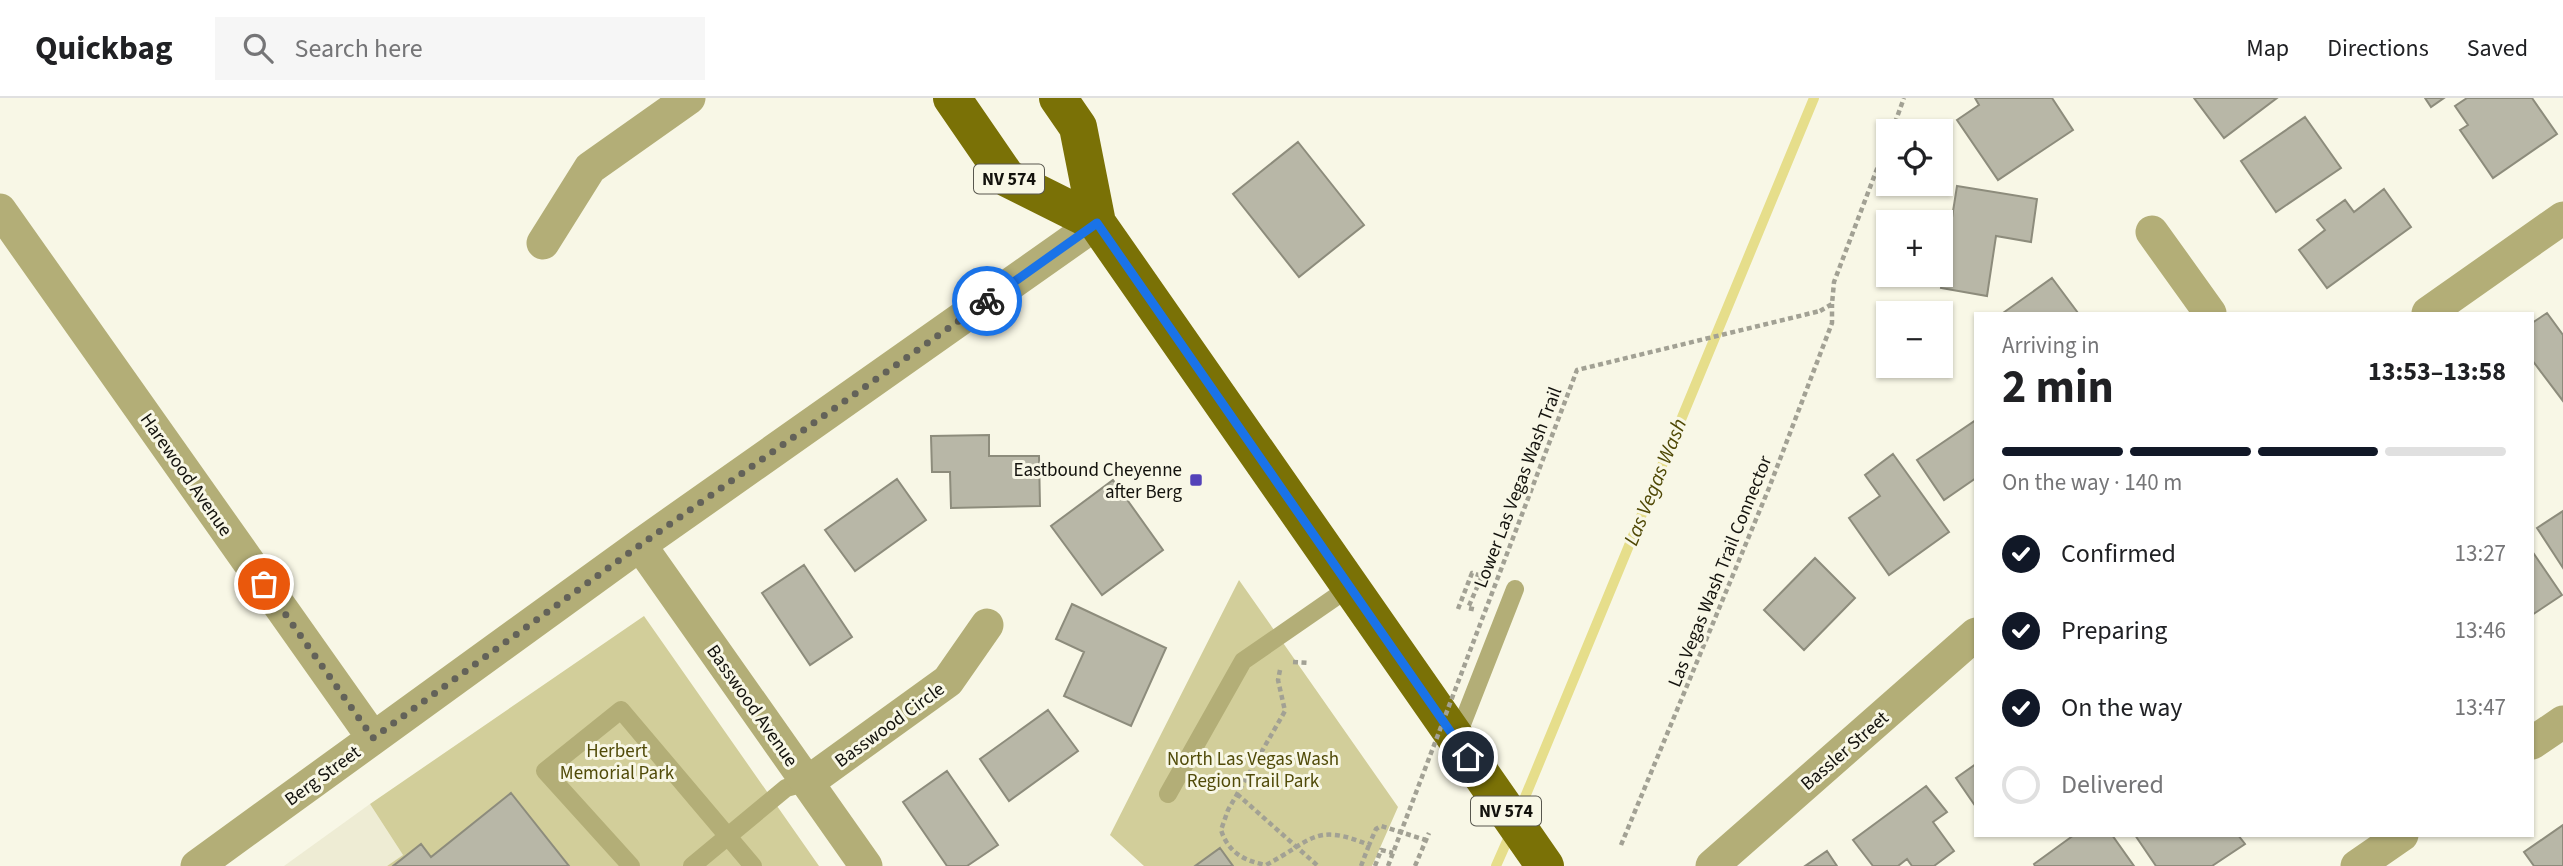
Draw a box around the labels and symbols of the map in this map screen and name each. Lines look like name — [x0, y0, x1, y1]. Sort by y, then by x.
road number: NV 574 — [974, 164, 1044, 194]
courier — [952, 266, 1022, 336]
street label: Lower Las Vegas Wash Trail — [1468, 383, 1569, 592]
street label: Harewood Avenue — [133, 408, 238, 542]
water label: Las Vegas Wash — [1616, 414, 1694, 550]
street label: Las Vegas Wash Trail Connector — [1662, 451, 1779, 691]
place label: Eastbound Cheyenne after Berg — [1013, 457, 1182, 506]
marker: Eastbound Cheyenne after Berg — [1188, 472, 1204, 488]
pin — [234, 554, 294, 614]
street label: Basswood Avenue — [699, 639, 804, 772]
street label: Basswood Circle — [829, 676, 950, 774]
street label: Bassler Street — [1795, 705, 1895, 797]
pin — [1438, 727, 1498, 787]
park label: Herbert Memorial Park — [560, 738, 675, 787]
street label: Berg Street — [279, 739, 367, 813]
park label: North Las Vegas Wash Region Trail Park — [1167, 746, 1339, 795]
road number: NV 574 — [1471, 796, 1541, 826]

